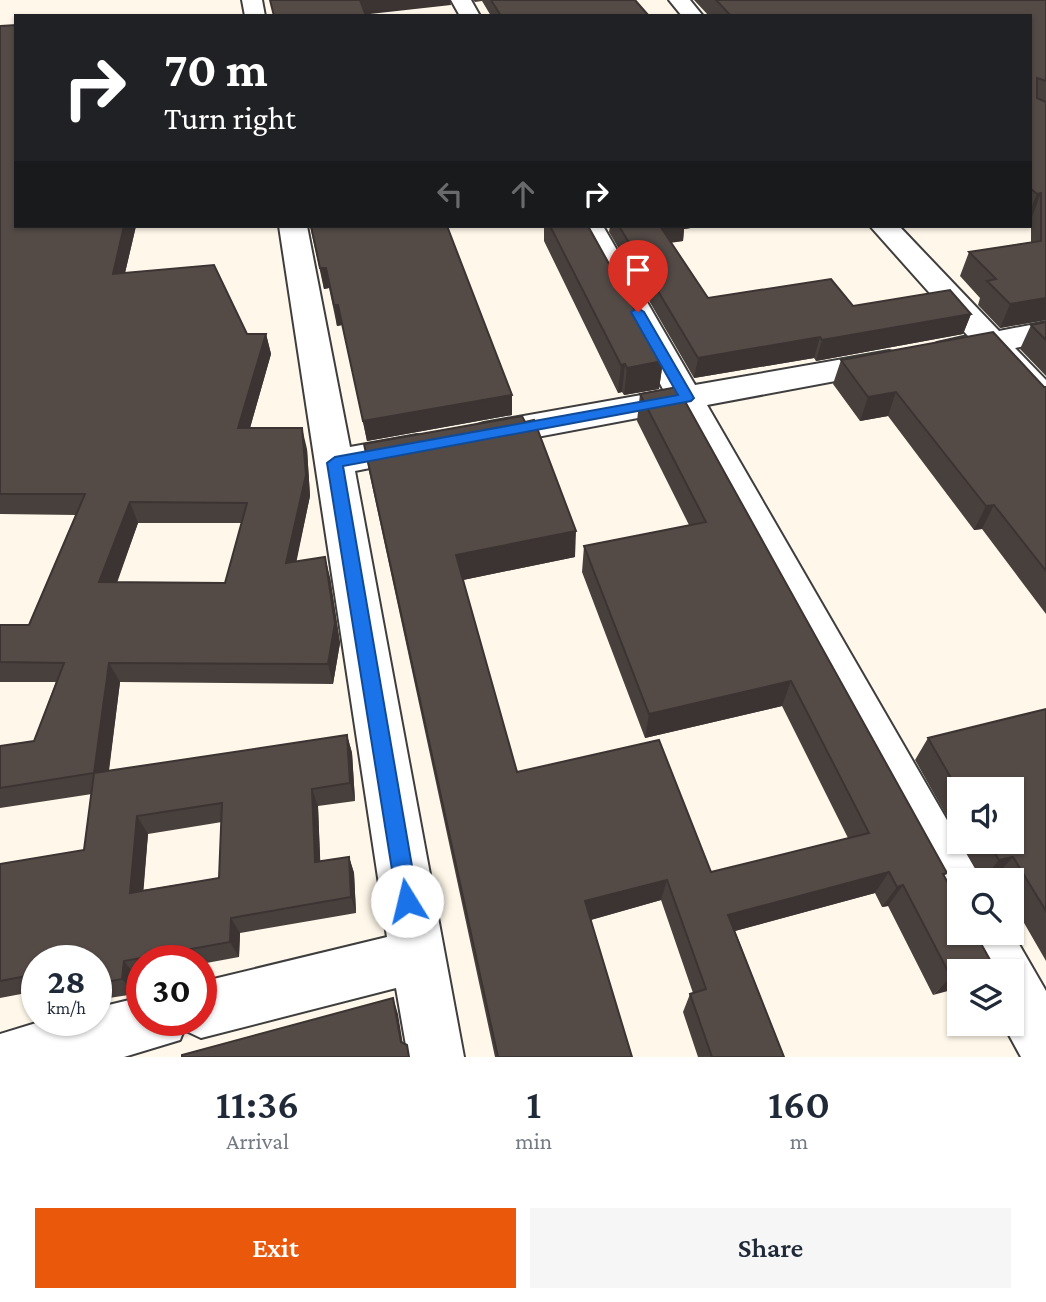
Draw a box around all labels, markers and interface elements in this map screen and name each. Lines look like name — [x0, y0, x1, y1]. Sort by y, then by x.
icon: right — [49, 42, 140, 133]
text: 70 m — [164, 42, 268, 97]
text: Turn right — [164, 100, 296, 136]
icon: left — [431, 175, 469, 213]
icon: ahead — [504, 175, 542, 213]
icon: right — [577, 175, 615, 213]
pin — [608, 240, 668, 312]
icon: arrive — [619, 251, 657, 289]
map controls — [947, 777, 1024, 1036]
button: sound — [947, 777, 1024, 854]
position arrow — [370, 864, 444, 938]
button: search — [947, 868, 1024, 945]
speed limit sign: 30 — [126, 945, 217, 1036]
button: layers — [947, 959, 1024, 1036]
text: 28 — [47, 962, 86, 1001]
text: km/h — [47, 998, 86, 1018]
text: 11:36 — [216, 1080, 299, 1127]
text: 1 — [526, 1080, 541, 1127]
text: 160 — [768, 1080, 830, 1127]
text: Arrival — [226, 1128, 289, 1154]
text: min — [515, 1128, 552, 1154]
text: m — [790, 1128, 808, 1154]
button: Exit — [35, 1208, 516, 1288]
button: Share — [530, 1208, 1011, 1288]

